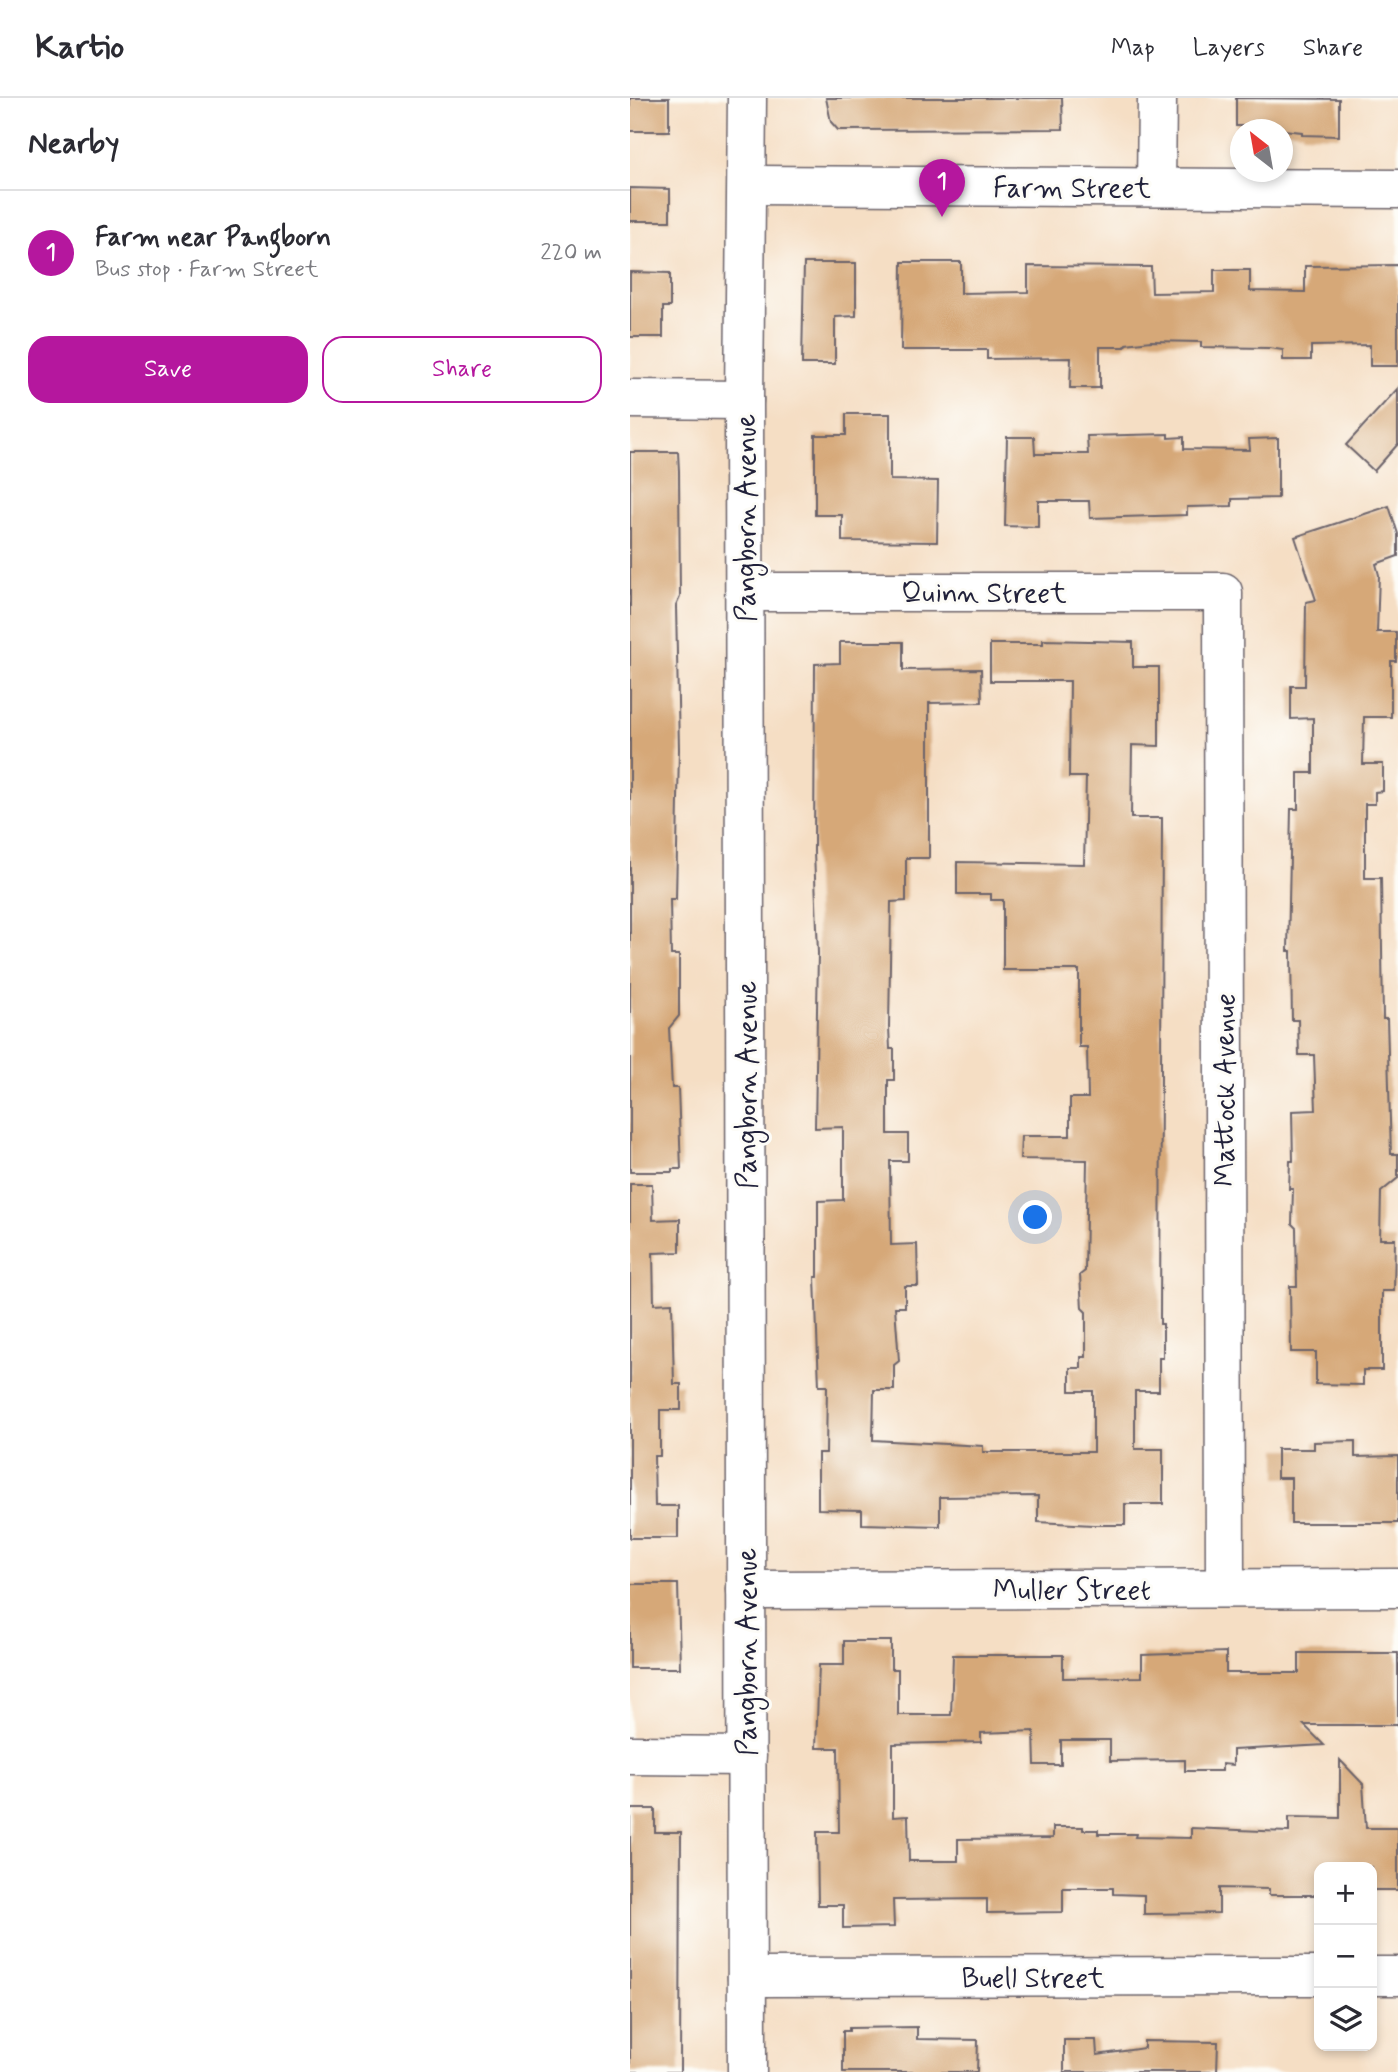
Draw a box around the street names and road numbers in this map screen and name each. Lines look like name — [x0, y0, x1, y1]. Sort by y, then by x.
street label: Farm Street — [993, 171, 1151, 208]
street label: Pangborn Avenue — [729, 414, 768, 622]
street label: Quinn Street — [901, 576, 1067, 613]
street label: Pangborn Avenue — [730, 981, 769, 1189]
street label: Mattock Avenue — [1208, 993, 1245, 1187]
street label: Pangborn Avenue — [730, 1548, 769, 1756]
street label: Muller Street — [993, 1573, 1151, 1610]
street label: Buell Street — [961, 1961, 1105, 1998]

